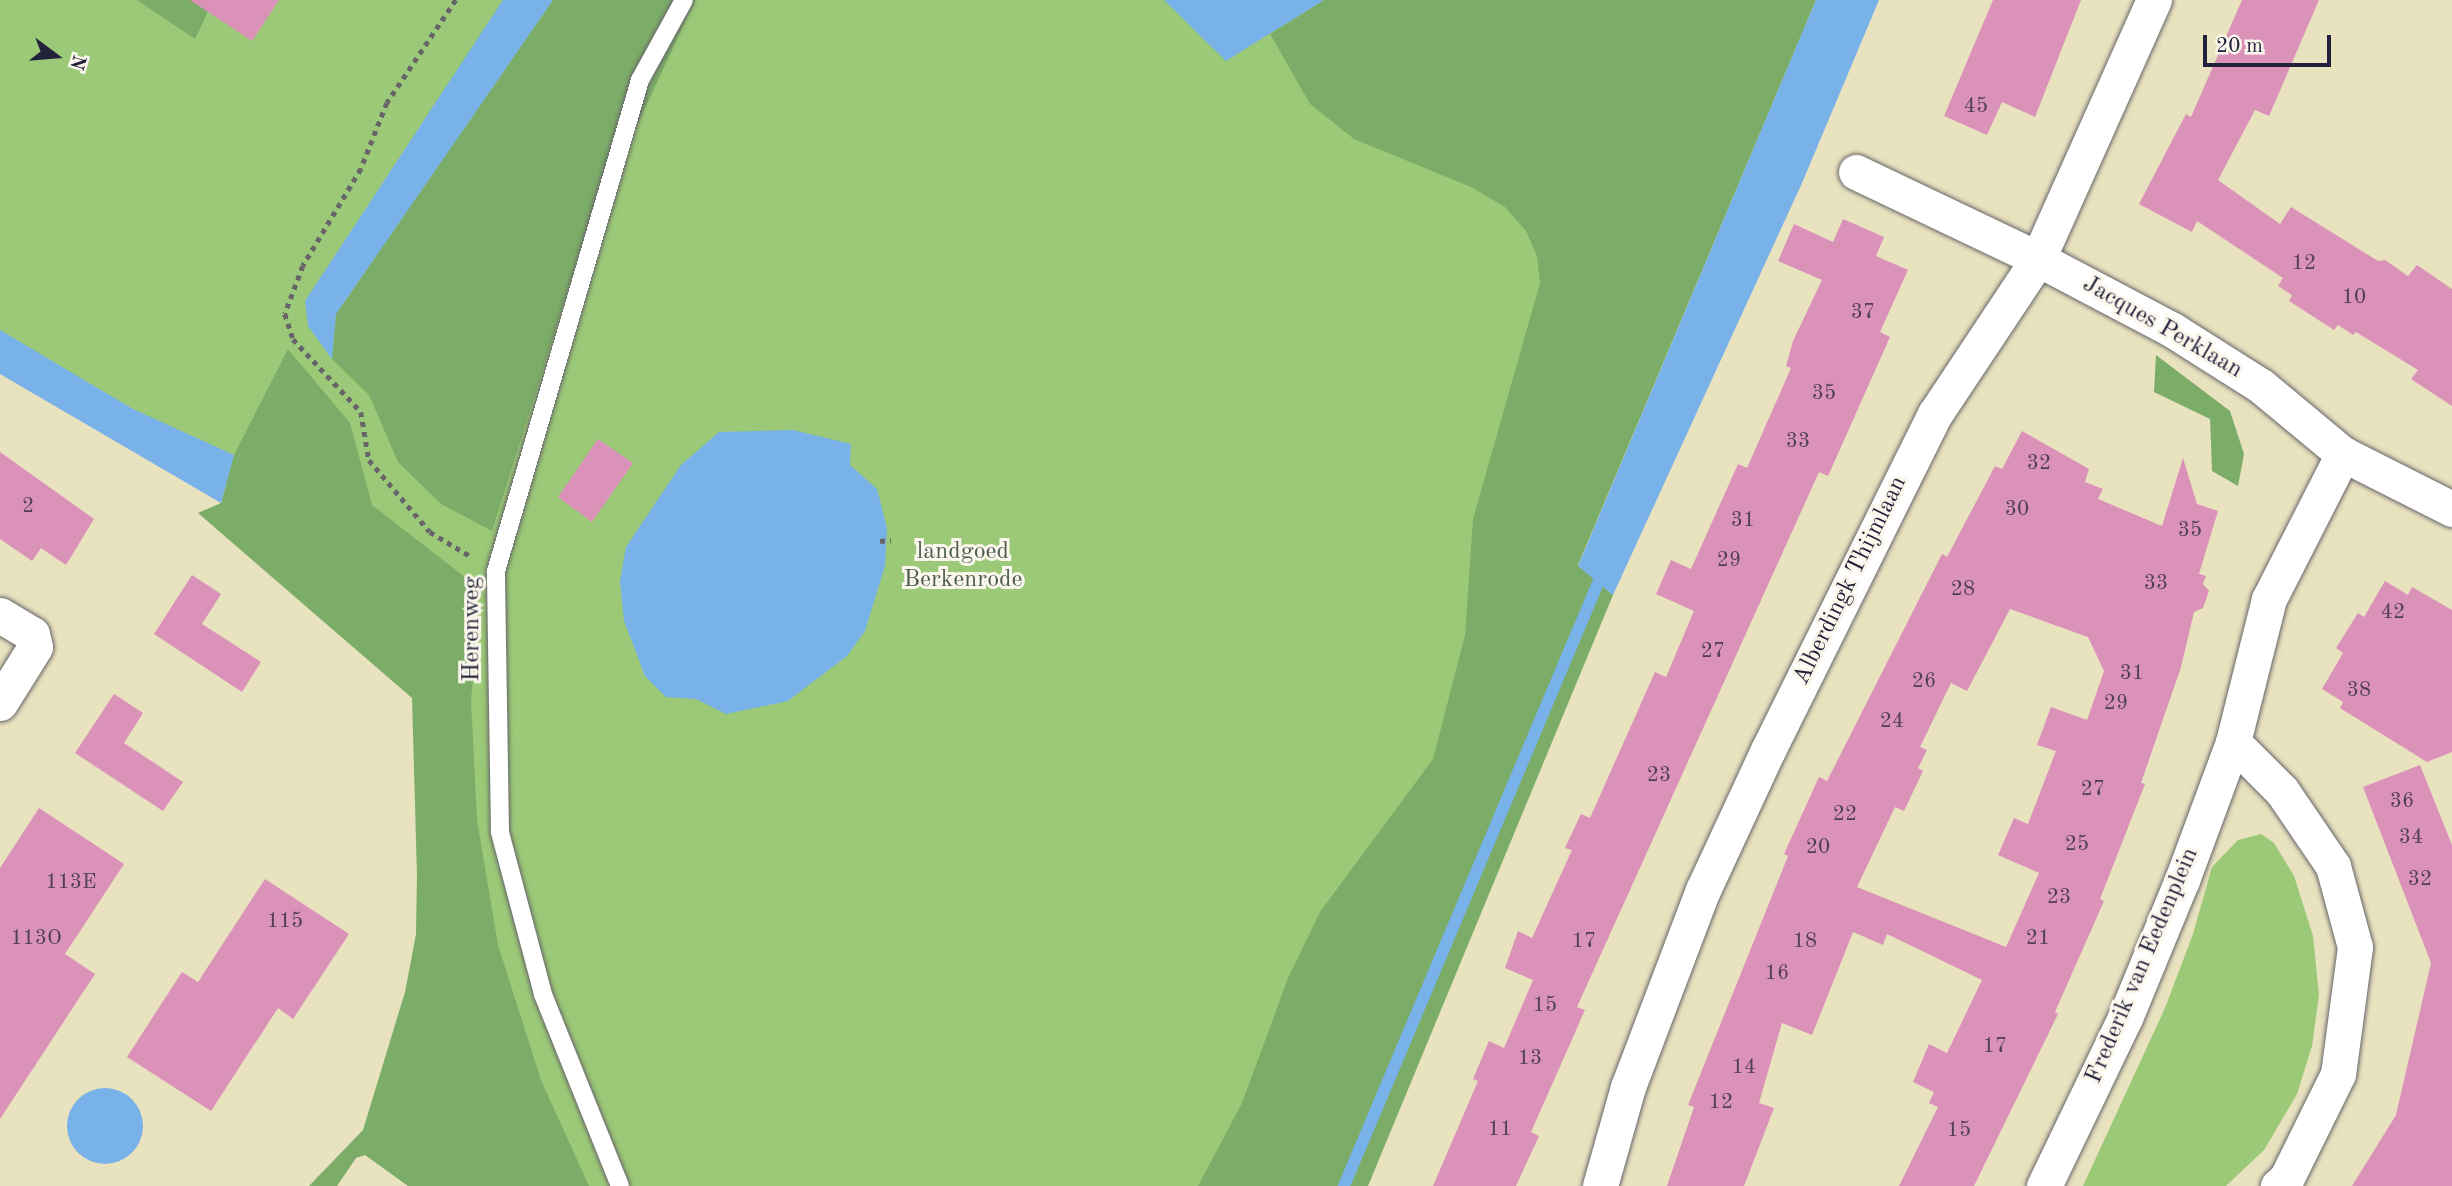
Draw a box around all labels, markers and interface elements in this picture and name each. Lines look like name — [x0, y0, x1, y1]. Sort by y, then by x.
north arrow — [21, 21, 91, 91]
scale bar — [2207, 21, 2335, 65]
text: 20 m — [2216, 36, 2263, 57]
text: N — [66, 52, 88, 72]
house number: 45 — [1964, 94, 1988, 120]
house number: 12 — [2292, 251, 2316, 277]
street label: Jacques Perklaan — [2077, 271, 2247, 385]
house number: 10 — [2342, 285, 2366, 311]
house number: 37 — [1851, 300, 1875, 326]
house number: 35 — [1812, 381, 1836, 407]
house number: 33 — [1786, 429, 1810, 455]
house number: 32 — [2027, 451, 2051, 477]
street label: Alberdingk Thijmlaan — [1788, 472, 1914, 690]
house number: 2 — [22, 494, 34, 520]
house number: 30 — [2005, 497, 2029, 523]
house number: 31 — [1731, 508, 1755, 534]
house number: 35 — [2178, 518, 2202, 544]
park label: landgoed Berkenrode — [903, 539, 1023, 595]
house number: 29 — [1717, 548, 1741, 574]
house number: 33 — [2144, 571, 2168, 597]
street label: Herenweg — [459, 576, 487, 682]
house number: 28 — [1951, 577, 1975, 603]
house number: 42 — [2381, 600, 2405, 626]
house number: 27 — [1701, 639, 1725, 665]
house number: 31 — [2120, 661, 2144, 687]
house number: 26 — [1912, 669, 1936, 695]
house number: 38 — [2347, 678, 2371, 704]
house number: 29 — [2104, 691, 2128, 717]
house number: 24 — [1880, 709, 1904, 735]
house number: 23 — [1647, 763, 1671, 789]
house number: 27 — [2081, 777, 2105, 803]
house number: 36 — [2390, 789, 2414, 815]
house number: 22 — [1833, 802, 1857, 828]
house number: 34 — [2399, 825, 2423, 851]
house number: 25 — [2065, 832, 2089, 858]
house number: 20 — [1806, 835, 1830, 861]
street label: Frederik van Eedenplein — [2080, 844, 2206, 1088]
house number: 32 — [2408, 867, 2432, 893]
house number: 113E — [45, 870, 97, 896]
house number: 23 — [2047, 885, 2071, 911]
house number: 115 — [267, 909, 303, 935]
house number: 113O — [10, 926, 62, 952]
house number: 21 — [2026, 926, 2050, 952]
house number: 17 — [1572, 929, 1596, 955]
house number: 18 — [1793, 929, 1817, 955]
house number: 16 — [1765, 961, 1789, 987]
house number: 15 — [1533, 993, 1557, 1019]
house number: 17 — [1983, 1034, 2007, 1060]
house number: 13 — [1518, 1046, 1542, 1072]
house number: 14 — [1732, 1055, 1756, 1081]
house number: 12 — [1709, 1090, 1733, 1116]
house number: 11 — [1488, 1117, 1512, 1143]
house number: 15 — [1947, 1118, 1971, 1144]

